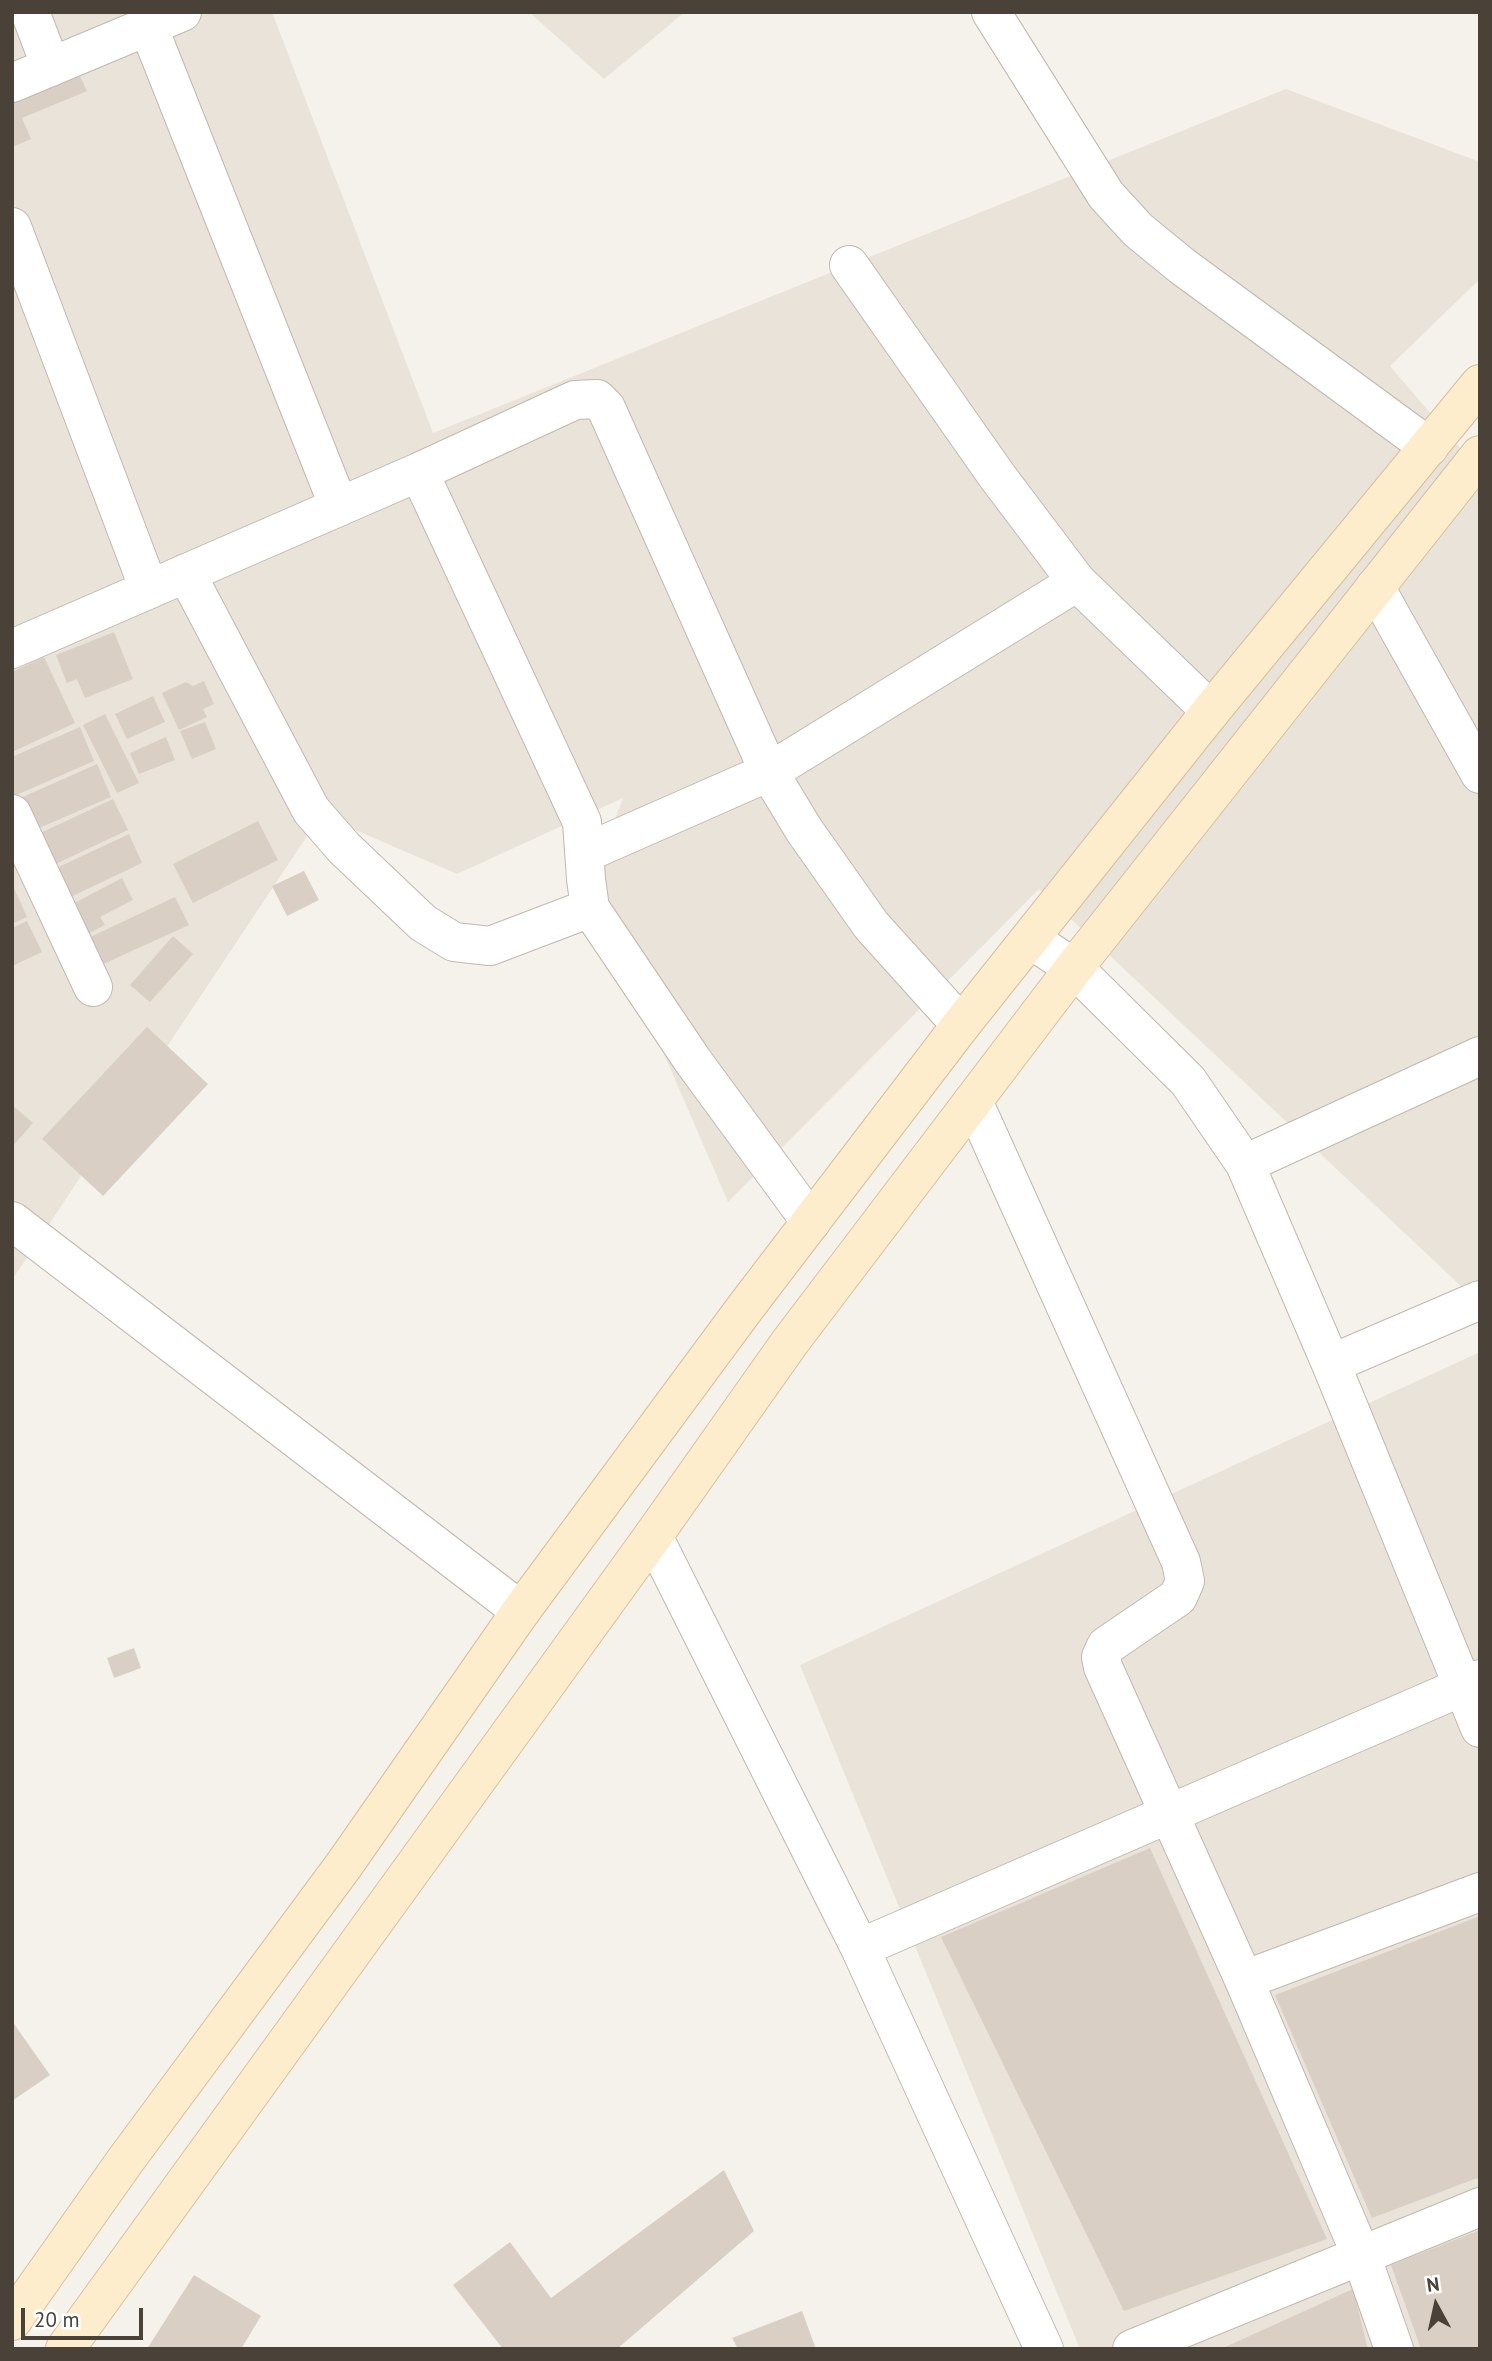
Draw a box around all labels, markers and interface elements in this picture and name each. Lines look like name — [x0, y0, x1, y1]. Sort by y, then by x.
north arrow — [1401, 2270, 1471, 2340]
text: N — [1425, 2271, 1441, 2297]
scale bar — [24, 2294, 147, 2338]
text: 20 m — [34, 2306, 80, 2333]

